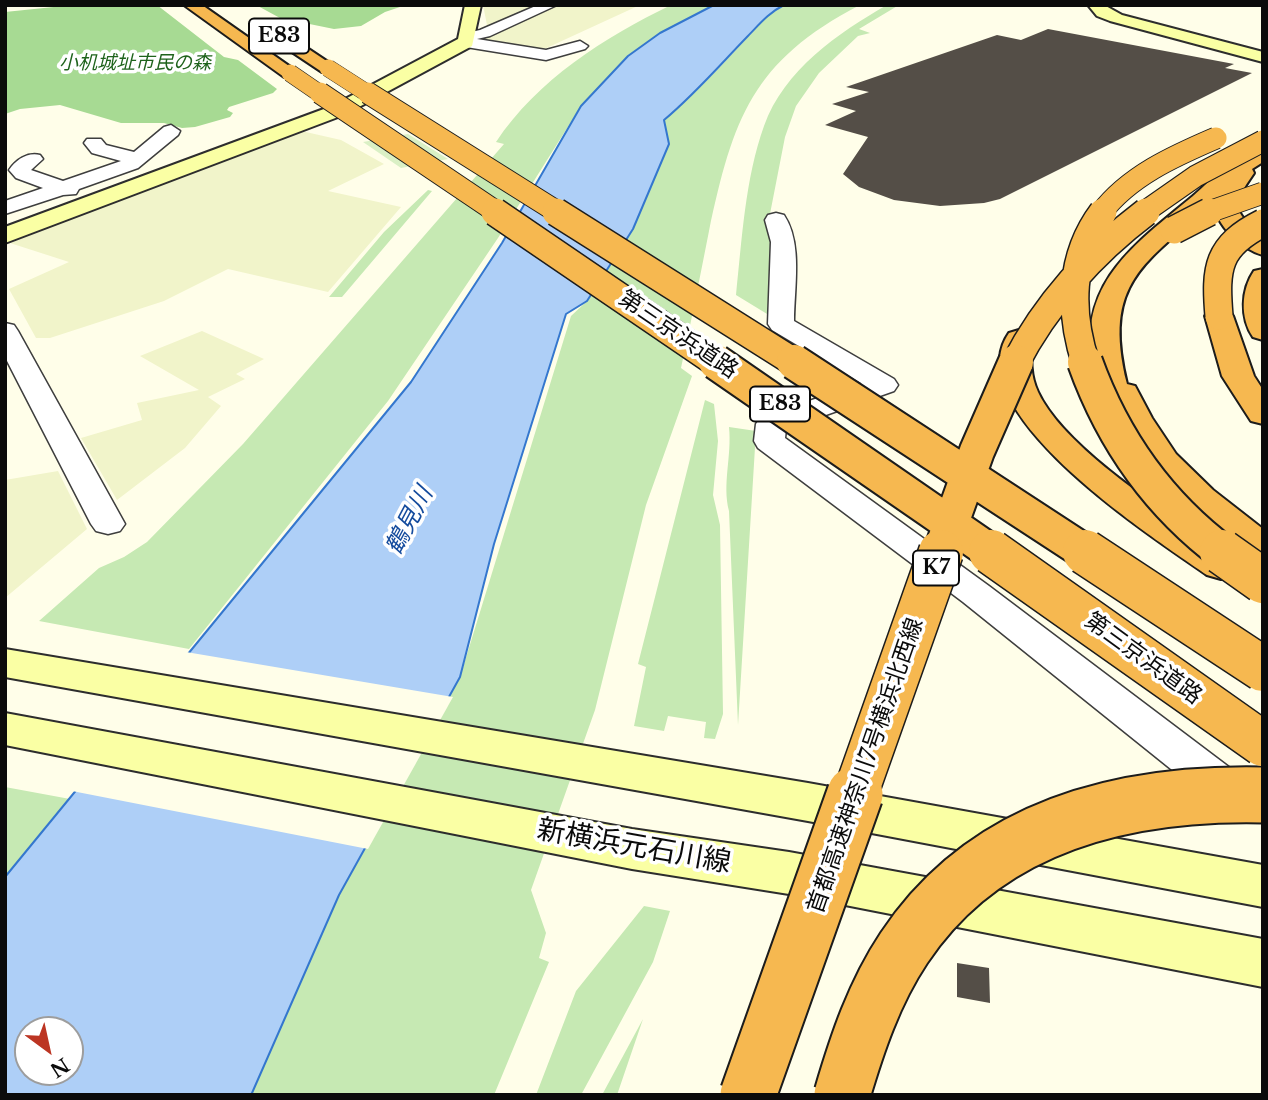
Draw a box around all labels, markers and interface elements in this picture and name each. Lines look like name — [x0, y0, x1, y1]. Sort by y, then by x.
road number: E83 — [249, 19, 309, 54]
park label: 小机城址市民の森 — [59, 53, 211, 75]
street label: 第三京浜道路 — [613, 285, 743, 385]
road number: E83 — [750, 386, 810, 422]
water label: 鶴見川 — [380, 482, 440, 560]
road number: K7 — [913, 550, 959, 586]
street label: 第三京浜道路 — [1079, 607, 1207, 711]
street label: 首都高速神奈川7号横浜北西線 — [802, 615, 930, 917]
street label: 新横浜元石川線 — [535, 813, 733, 881]
north arrow — [14, 1016, 84, 1086]
text: N — [46, 1053, 73, 1082]

